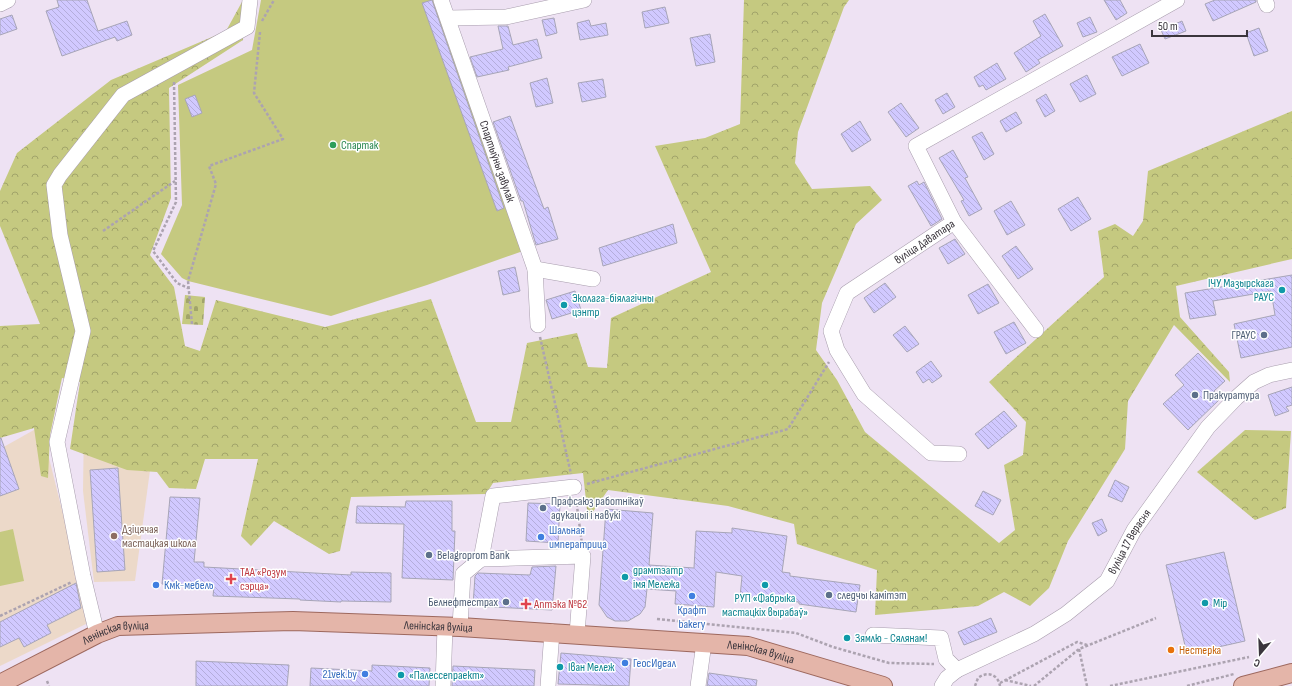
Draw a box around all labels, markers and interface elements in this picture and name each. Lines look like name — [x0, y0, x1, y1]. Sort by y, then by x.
scale bar — [1152, 12, 1247, 38]
text: 50 m — [1158, 19, 1178, 34]
street label: Спартыўны завулак — [476, 119, 519, 205]
place label: Спартак — [341, 138, 379, 153]
marker: Спартак — [328, 140, 338, 150]
street label: вуліца Даватара — [891, 216, 958, 267]
place label: ІЧУ Мазырскага РАУС — [1208, 276, 1274, 305]
marker: ІЧУ Мазырскага РАУС — [1277, 285, 1287, 295]
place label: Эколага-біялагічны цэнтр — [572, 291, 654, 320]
marker: Эколага-біялагічны цэнтр — [559, 300, 569, 310]
place label: ГРАУС — [1231, 328, 1256, 343]
marker: ГРАУС — [1259, 330, 1269, 340]
place label: Пракуратура — [1203, 388, 1260, 403]
marker: Пракуратура — [1190, 390, 1200, 400]
place label: Прафсаюз работнікаў адукацыі і навукі — [551, 494, 644, 523]
marker: Прафсаюз работнікаў адукацыі і навукі — [538, 503, 548, 513]
street label: вуліца 17 Верасня — [1105, 506, 1154, 577]
place label: Дзіцячая мастацкая школа — [122, 522, 197, 551]
place label: Шальная императрица — [549, 523, 607, 552]
marker: Дзіцячая мастацкая школа — [109, 531, 119, 541]
marker: Шальная императрица — [536, 532, 546, 542]
place label: Belagroprom Bank — [437, 548, 510, 563]
marker: Belagroprom Bank — [424, 550, 434, 560]
place label: драмтэатр імя Мележа — [633, 563, 683, 592]
place label: ТАА «Розум сэрца» — [240, 565, 286, 594]
marker: драмтэатр імя Мележа — [620, 572, 630, 582]
marker: ТАА «Розум сэрца» — [225, 573, 237, 585]
place label: Кмк-мебель — [164, 578, 214, 593]
marker: Кмк-мебель — [151, 580, 161, 590]
marker: РУП «Фабрыка мастацкіх вырабаў» — [760, 580, 770, 590]
place label: следчы камітэт — [837, 588, 907, 603]
marker: следчы камітэт — [824, 590, 834, 600]
marker: Крафт bakery — [687, 591, 697, 601]
place label: РУП «Фабрыка мастацкіх вырабаў» — [722, 591, 808, 620]
place label: Белнефтестрах — [428, 595, 498, 610]
place label: Мір — [1213, 596, 1227, 611]
marker: Белнефтестрах — [501, 597, 511, 607]
place label: Аптэка №62 — [533, 597, 587, 612]
marker: Мір — [1200, 598, 1210, 608]
marker: Аптэка №62 — [521, 599, 531, 609]
place label: Крафт bakery — [677, 603, 707, 632]
street label: Ленінская вуліца — [403, 617, 473, 635]
street label: Ленінская вуліца — [79, 618, 149, 648]
place label: Зямлю - Сялянам! — [855, 631, 927, 646]
marker: Зямлю - Сялянам! — [842, 633, 852, 643]
north arrow — [1240, 634, 1280, 674]
street label: Ленінская вуліца — [726, 637, 796, 667]
place label: Нестерка — [1179, 643, 1222, 658]
marker: Нестерка — [1166, 645, 1176, 655]
place label: ГеосИдеал — [633, 656, 677, 671]
text: С — [1252, 656, 1262, 670]
marker: ГеосИдеал — [620, 658, 630, 668]
place label: Іван Мележ — [568, 660, 615, 675]
marker: Іван Мележ — [555, 662, 565, 672]
place label: 21vek.by — [323, 667, 357, 682]
place label: «Палессепраект» — [409, 668, 485, 683]
marker: 21vek.by — [360, 669, 370, 679]
marker: «Палессепраект» — [396, 670, 406, 680]

